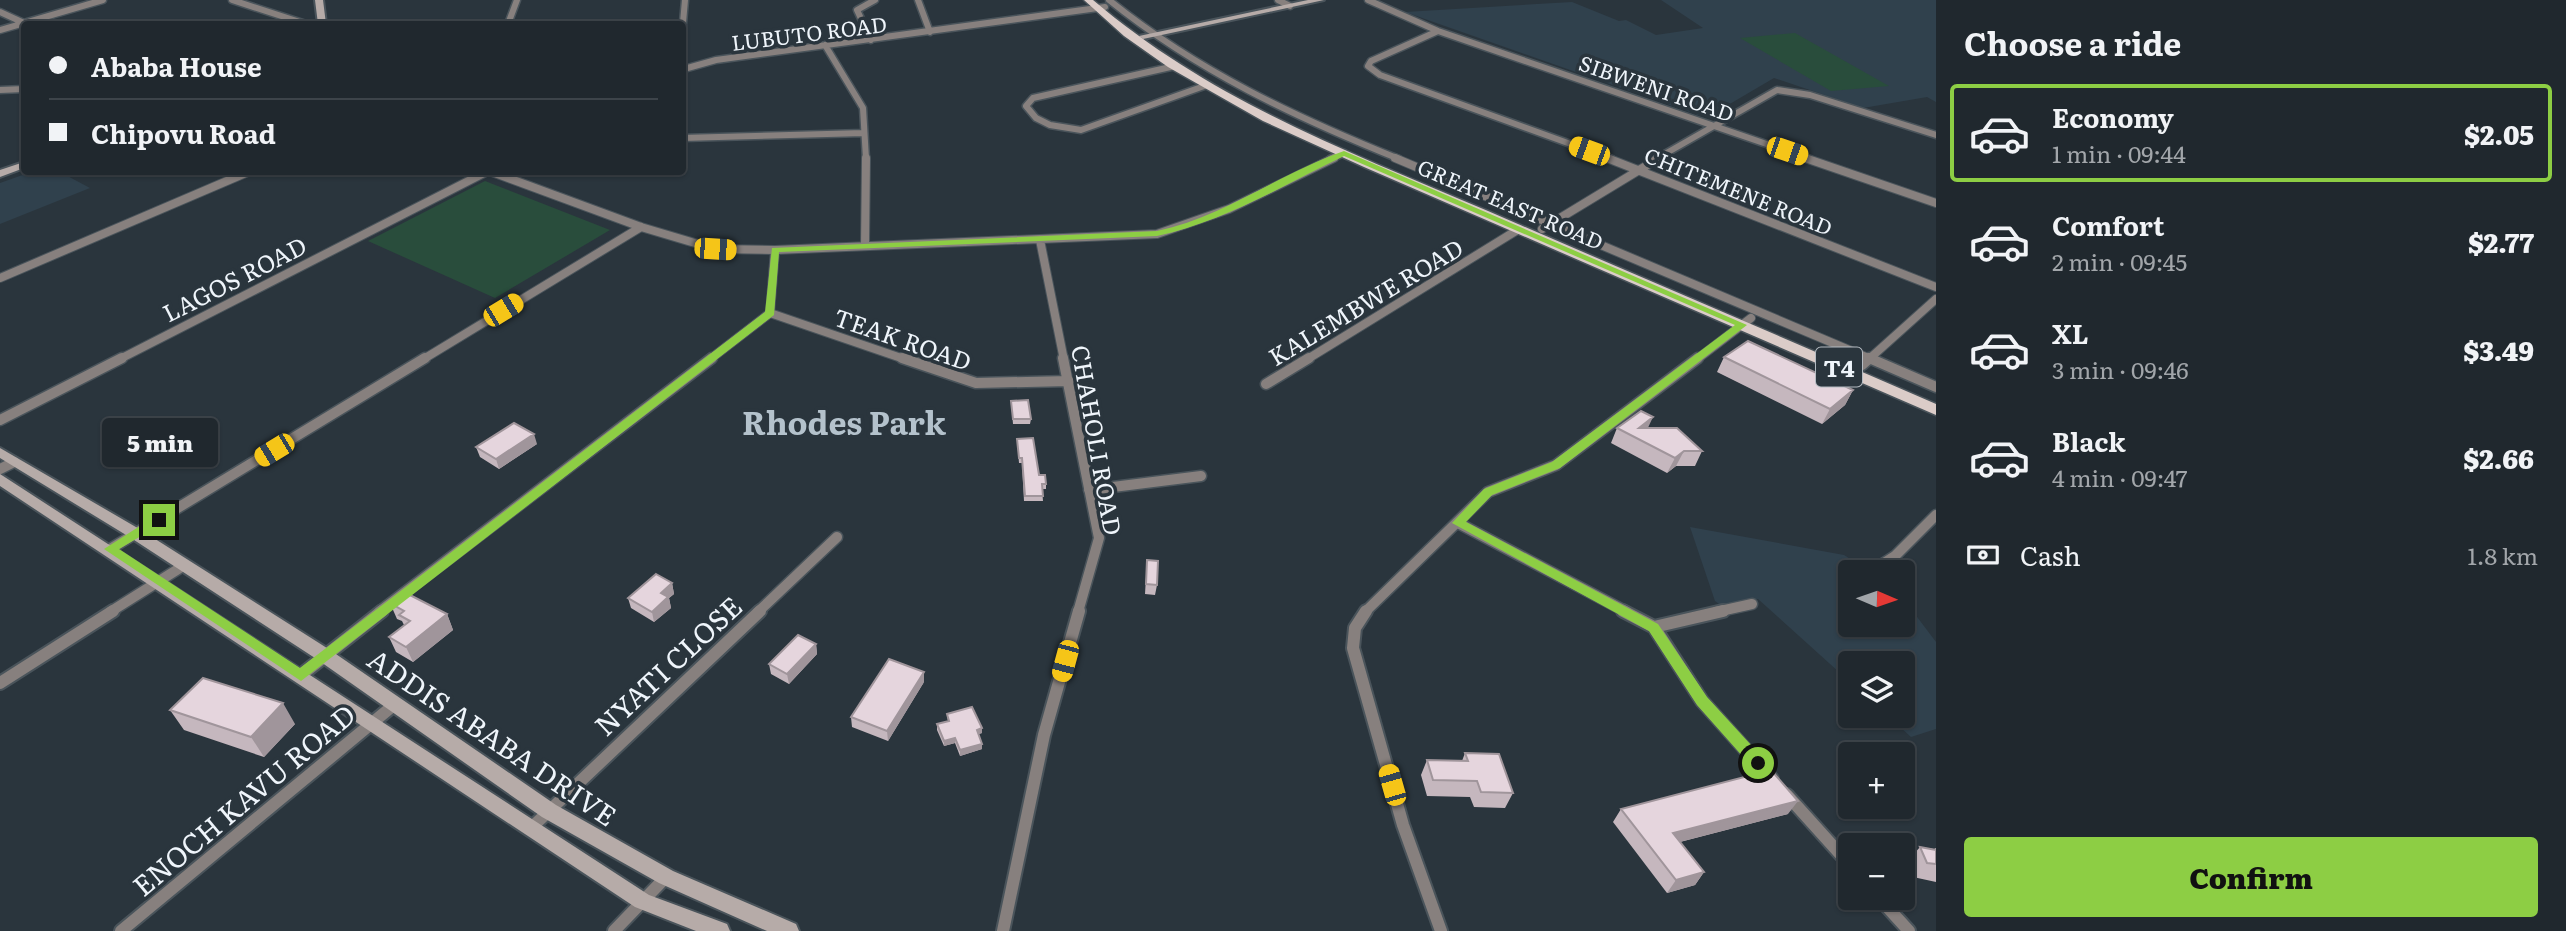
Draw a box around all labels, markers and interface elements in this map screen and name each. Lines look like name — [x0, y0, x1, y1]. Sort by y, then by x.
street label: LUBUTO ROAD — [730, 7, 888, 57]
text: Choose a ride — [1964, 18, 2181, 66]
text: Ababa House — [91, 46, 262, 85]
street label: SIBWENI ROAD — [1575, 46, 1739, 128]
text: Economy — [2052, 97, 2174, 136]
icon: car — [1968, 102, 2031, 165]
text: Chipovu Road — [91, 113, 276, 152]
text: $2.05 — [2464, 114, 2534, 153]
car — [1566, 134, 1613, 168]
car — [1764, 134, 1811, 168]
text: 1 min · 09:44 — [2052, 136, 2186, 170]
street label: CHITEMENE ROAD — [1640, 138, 1838, 242]
street label: GREAT EAST ROAD — [1413, 150, 1609, 256]
text: Comfort — [2052, 205, 2164, 244]
icon: car — [1968, 210, 2031, 273]
text: $2.77 — [2468, 222, 2534, 261]
street label: LAGOS ROAD — [156, 227, 312, 329]
street label: KALEMBWE ROAD — [1261, 229, 1469, 373]
car — [694, 237, 737, 261]
text: 2 min · 09:45 — [2052, 244, 2187, 278]
car — [480, 290, 527, 330]
street label: TEAK ROAD — [830, 298, 976, 378]
text: XL — [2052, 313, 2089, 352]
icon: car — [1968, 318, 2031, 381]
text: $3.49 — [2463, 330, 2534, 369]
street label: CHAHOLI ROAD — [1064, 342, 1132, 538]
road number: T4 — [1816, 348, 1862, 386]
text: 3 min · 09:46 — [2052, 352, 2189, 386]
district label: Rhodes Park — [742, 397, 946, 445]
callout: 5 min — [101, 419, 217, 468]
text: Black — [2052, 421, 2126, 460]
text: 5 min — [127, 425, 193, 459]
icon: car — [1968, 426, 2031, 489]
car — [251, 430, 298, 470]
text: $2.66 — [2463, 438, 2534, 477]
text: 4 min · 09:47 — [2052, 460, 2187, 494]
route end — [143, 504, 175, 536]
text: Cash — [2020, 535, 2081, 574]
icon: cash — [1964, 536, 2002, 574]
text: 1.8 km — [2468, 538, 2538, 572]
north arrow — [1838, 560, 1914, 637]
map controls — [1838, 560, 1915, 910]
street label: NYATI CLOSE — [584, 585, 750, 745]
street label: ADDIS ABABA DRIVE — [360, 637, 626, 835]
car — [1050, 638, 1081, 684]
button: layers — [1838, 651, 1915, 728]
street label: ENOCH KAVU ROAD — [122, 693, 364, 905]
button: + — [1838, 742, 1915, 819]
route start — [1742, 747, 1774, 779]
car — [1377, 762, 1408, 808]
button: − — [1838, 833, 1915, 910]
button: Confirm — [1964, 837, 2538, 917]

